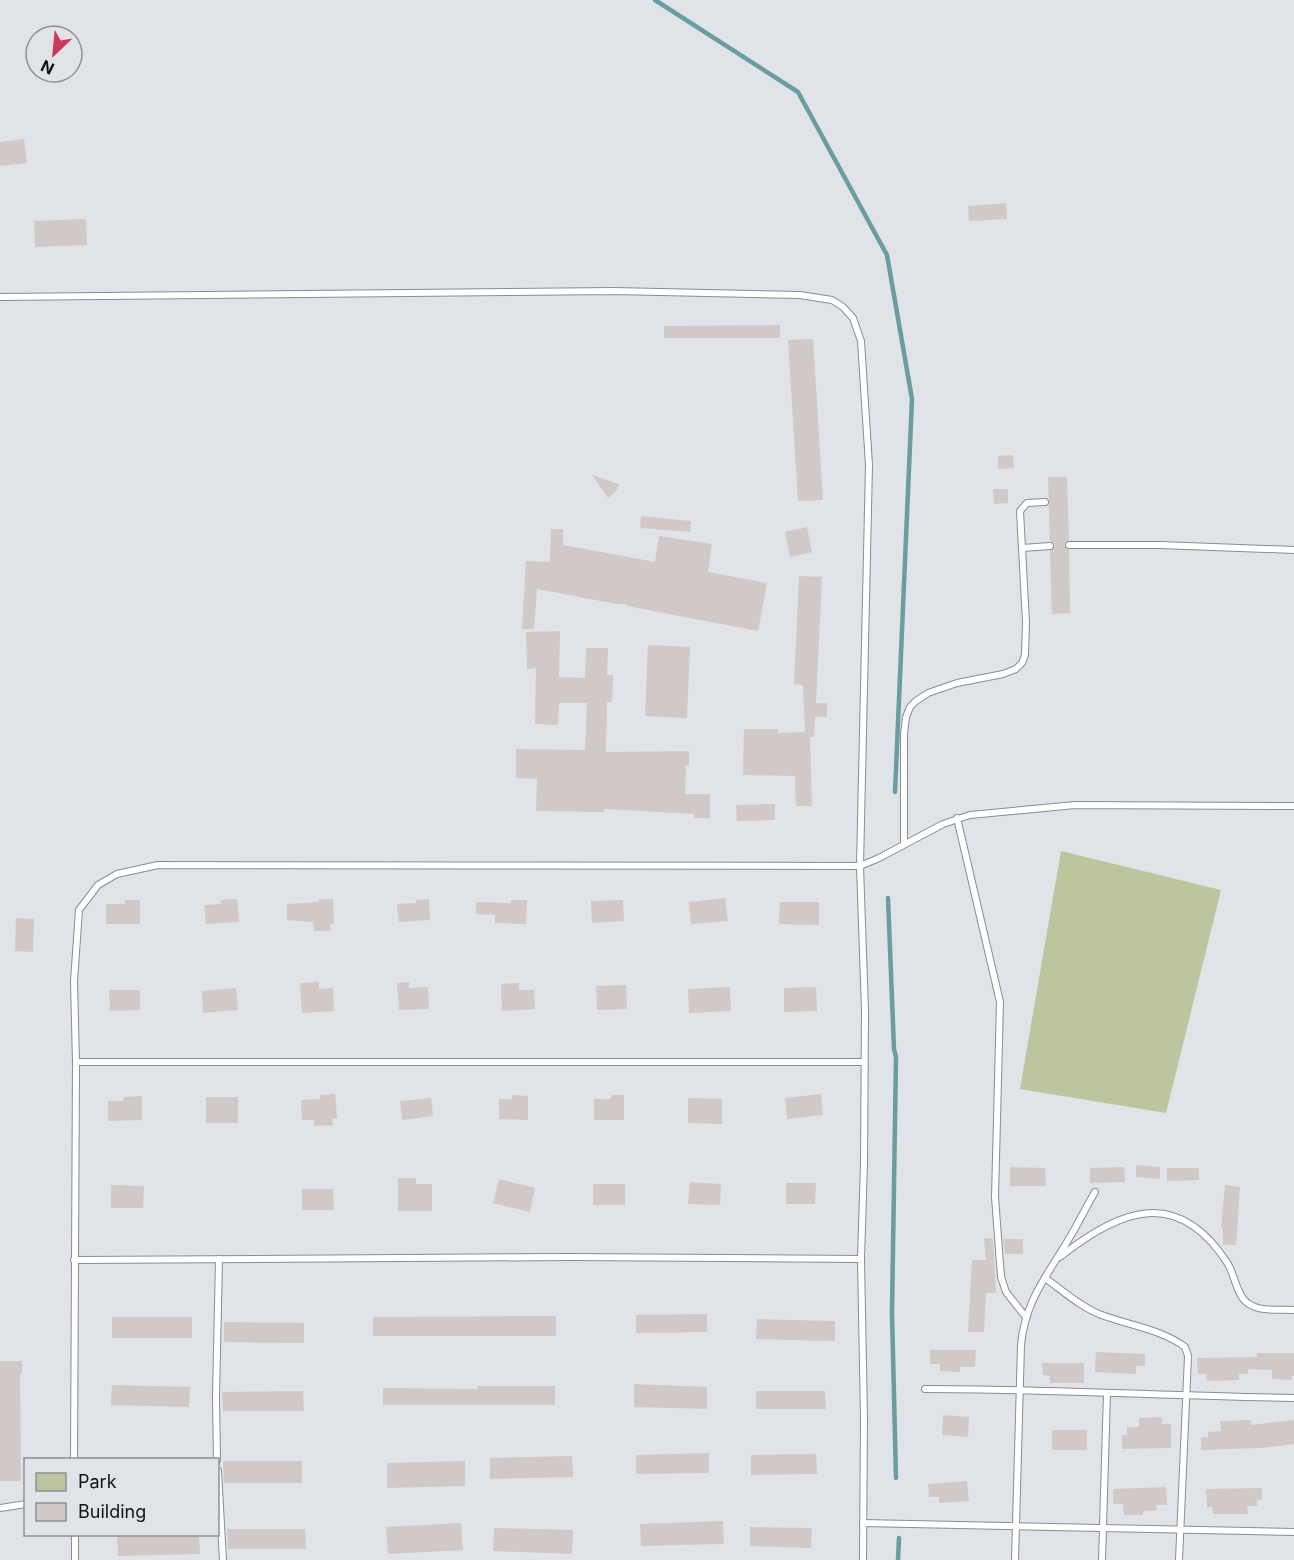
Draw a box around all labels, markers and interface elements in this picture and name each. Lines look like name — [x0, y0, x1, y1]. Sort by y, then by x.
north arrow — [24, 24, 84, 84]
text: N — [38, 56, 57, 79]
legend — [24, 1458, 219, 1536]
text: Park — [78, 1471, 117, 1492]
text: Building — [78, 1501, 146, 1522]

